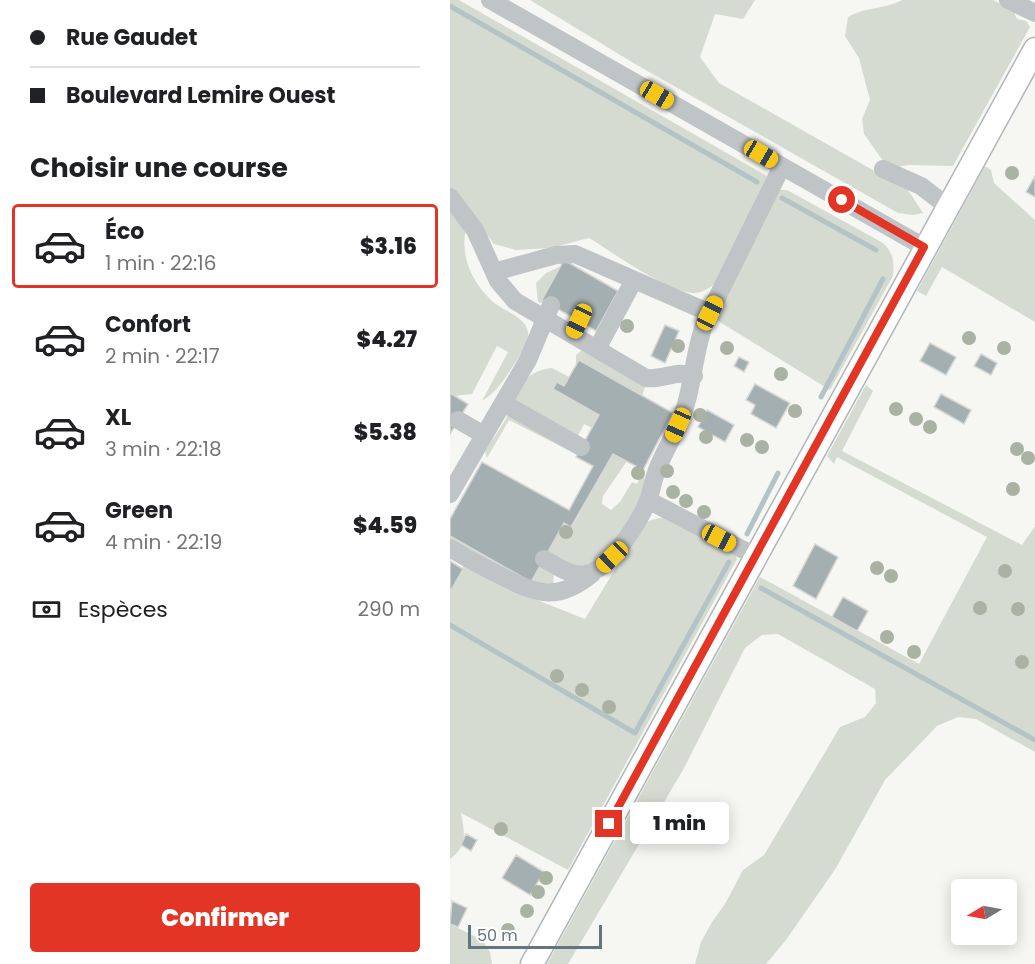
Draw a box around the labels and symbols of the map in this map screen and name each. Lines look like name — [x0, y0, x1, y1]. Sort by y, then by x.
car — [637, 78, 677, 112]
car — [741, 137, 781, 171]
route start — [828, 186, 855, 213]
car — [694, 293, 726, 333]
car — [563, 301, 595, 341]
car — [662, 405, 694, 445]
car — [699, 522, 739, 554]
car — [593, 538, 631, 576]
callout: 1 min — [630, 803, 729, 845]
route end — [595, 810, 622, 837]
north arrow — [951, 879, 1017, 945]
scale bar — [468, 922, 602, 950]

